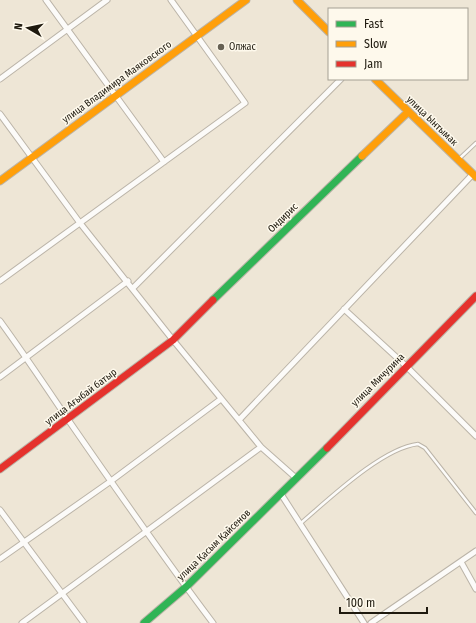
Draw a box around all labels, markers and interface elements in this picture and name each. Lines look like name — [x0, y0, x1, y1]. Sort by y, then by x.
north arrow — [8, 8, 48, 48]
legend — [328, 8, 468, 80]
text: Fast — [364, 17, 383, 31]
text: N — [12, 22, 26, 31]
text: Slow — [364, 37, 387, 51]
street label: улица Владимира Маяковского — [60, 38, 174, 126]
place label: Олжас — [229, 41, 256, 53]
marker: Олжас — [216, 42, 226, 52]
text: Jam — [364, 57, 382, 71]
street label: улица Ынтымак — [404, 94, 460, 149]
street label: Ондирис — [266, 200, 301, 235]
street label: улица Мичурина — [349, 351, 407, 409]
street label: улица Ағыбай батыр — [43, 366, 119, 428]
street label: улица Қасым Қайсенов — [175, 507, 253, 583]
scale bar — [340, 589, 427, 615]
text: 100 m — [346, 596, 375, 610]

